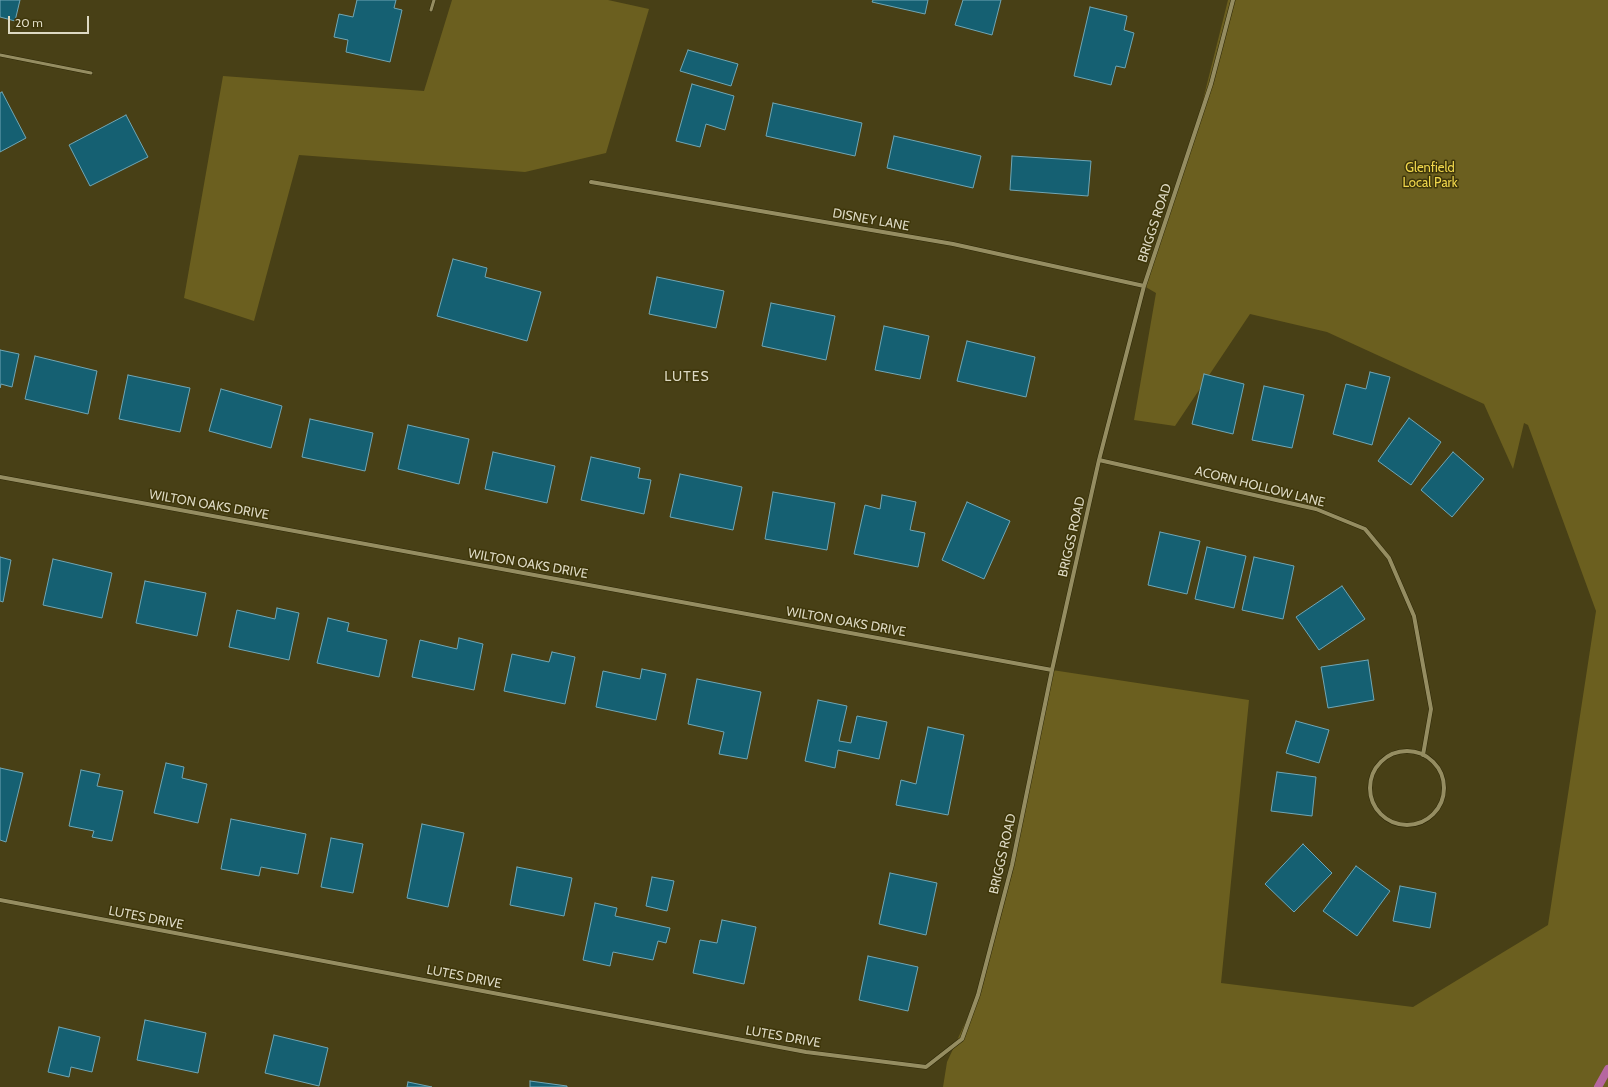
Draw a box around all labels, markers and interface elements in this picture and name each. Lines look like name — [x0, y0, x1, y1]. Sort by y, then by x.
scale bar — [10, 8, 91, 34]
text: 20 m — [15, 15, 43, 30]
park label: Glenfield Local Park — [1402, 160, 1458, 191]
street label: BRIGGS ROAD — [1135, 182, 1175, 264]
street label: DISNEY LANE — [831, 206, 911, 234]
district label: LUTES — [664, 369, 710, 385]
street label: ACORN HOLLOW LANE — [1193, 463, 1327, 511]
street label: WILTON OAKS DRIVE — [148, 487, 270, 523]
street label: BRIGGS ROAD — [1055, 495, 1089, 579]
street label: WILTON OAKS DRIVE — [467, 546, 589, 582]
street label: WILTON OAKS DRIVE — [785, 604, 907, 640]
street label: BRIGGS ROAD — [986, 812, 1020, 896]
street label: LUTES DRIVE — [107, 903, 185, 933]
street label: LUTES DRIVE — [425, 962, 503, 992]
street label: LUTES DRIVE — [744, 1023, 822, 1051]

